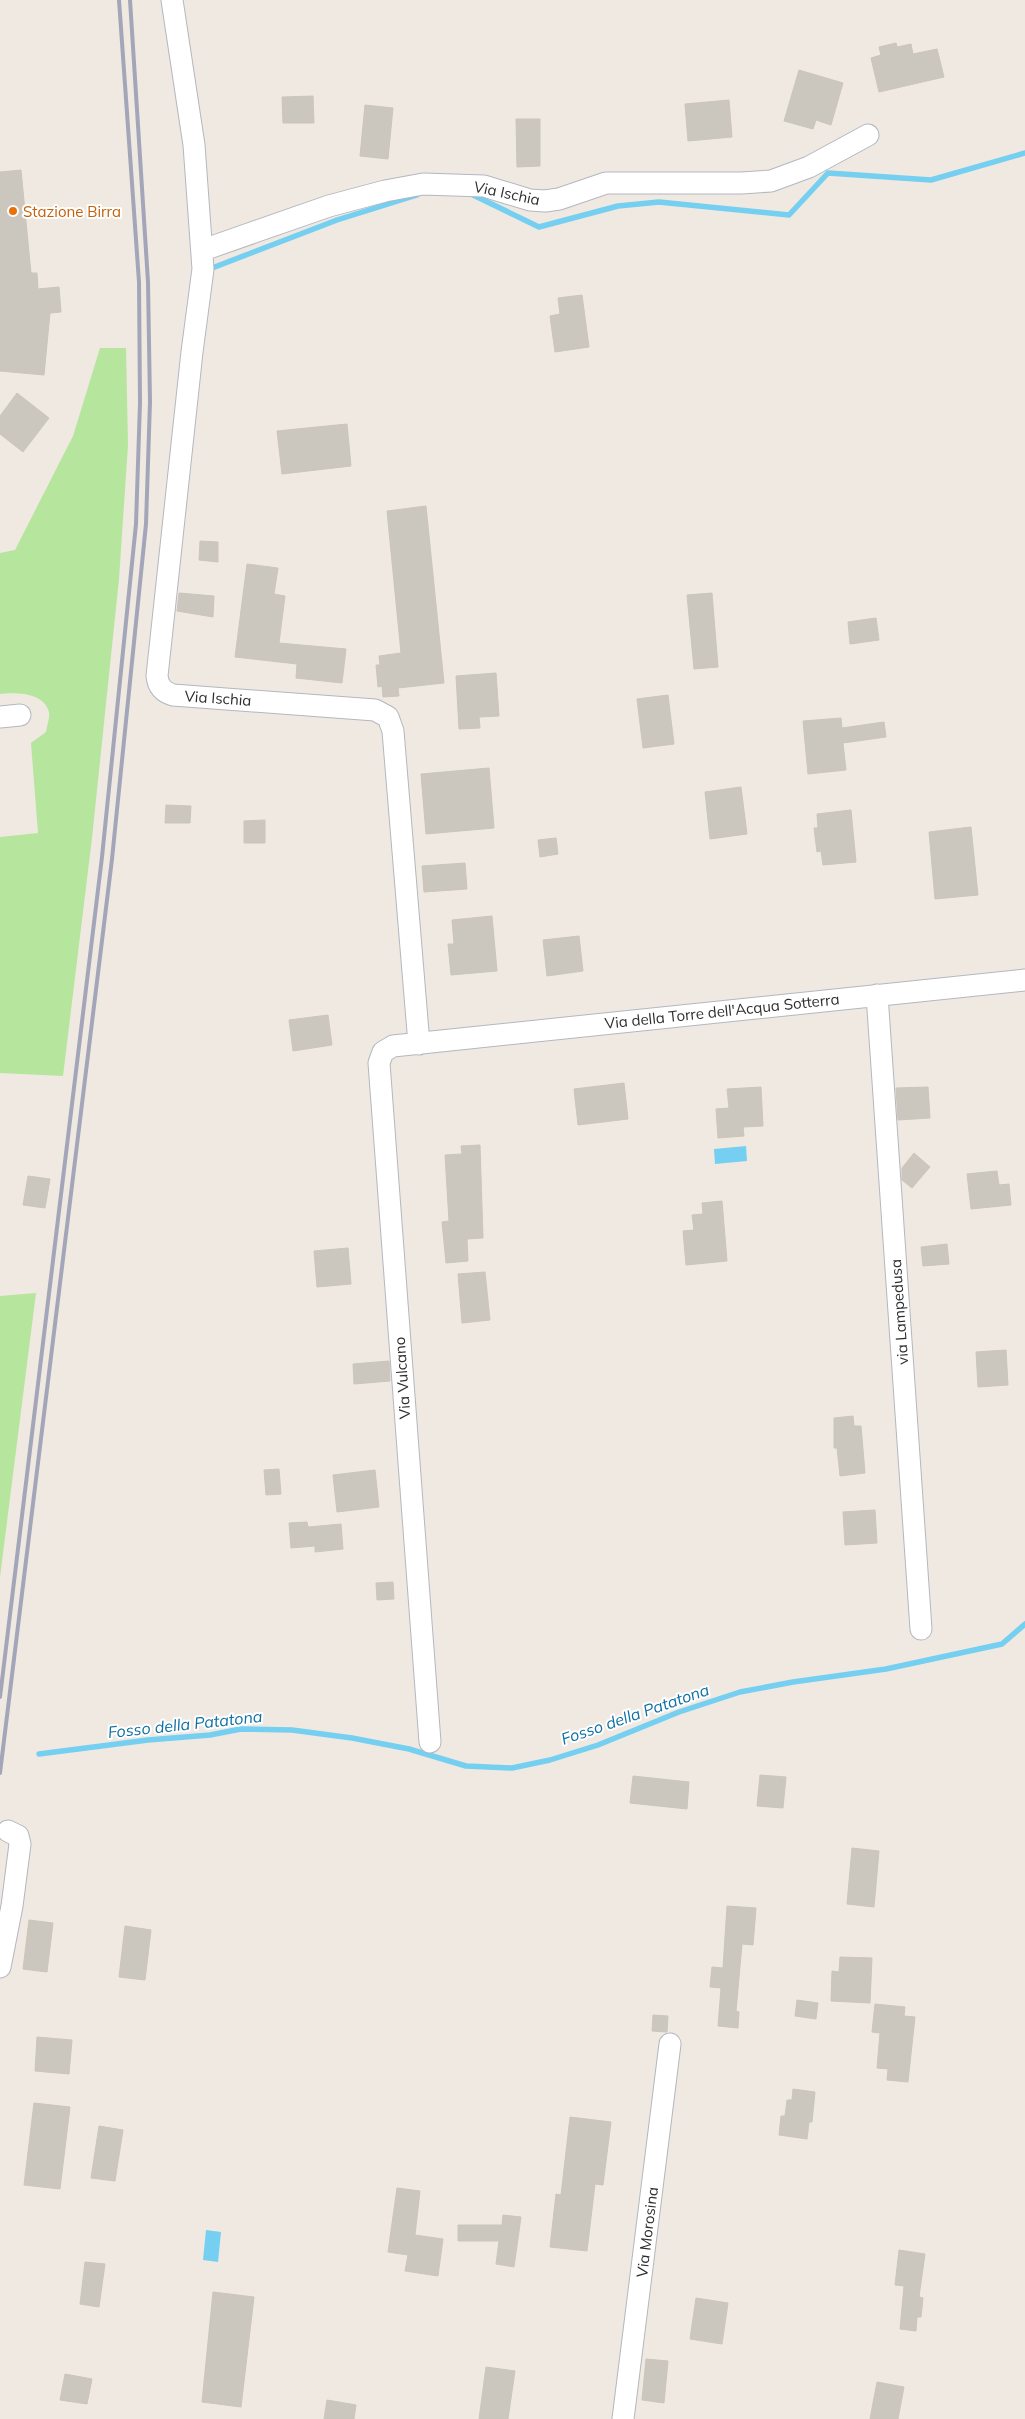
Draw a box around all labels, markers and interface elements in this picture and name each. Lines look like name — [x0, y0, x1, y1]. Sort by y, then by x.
street label: Via Ischia — [472, 177, 542, 209]
place label: Stazione Birra — [23, 202, 121, 221]
marker: Stazione Birra — [7, 205, 19, 217]
street label: Via Ischia — [184, 686, 252, 710]
street label: Via della Torre dell'Acqua Sotterra — [604, 989, 840, 1033]
street label: via Lampedusa — [886, 1258, 912, 1366]
street label: Via Vulcano — [390, 1336, 414, 1420]
water label: Fosso della Patatona — [558, 1679, 712, 1749]
water label: Fosso della Patatona — [107, 1706, 264, 1742]
street label: Via Morosina — [632, 2186, 662, 2278]

